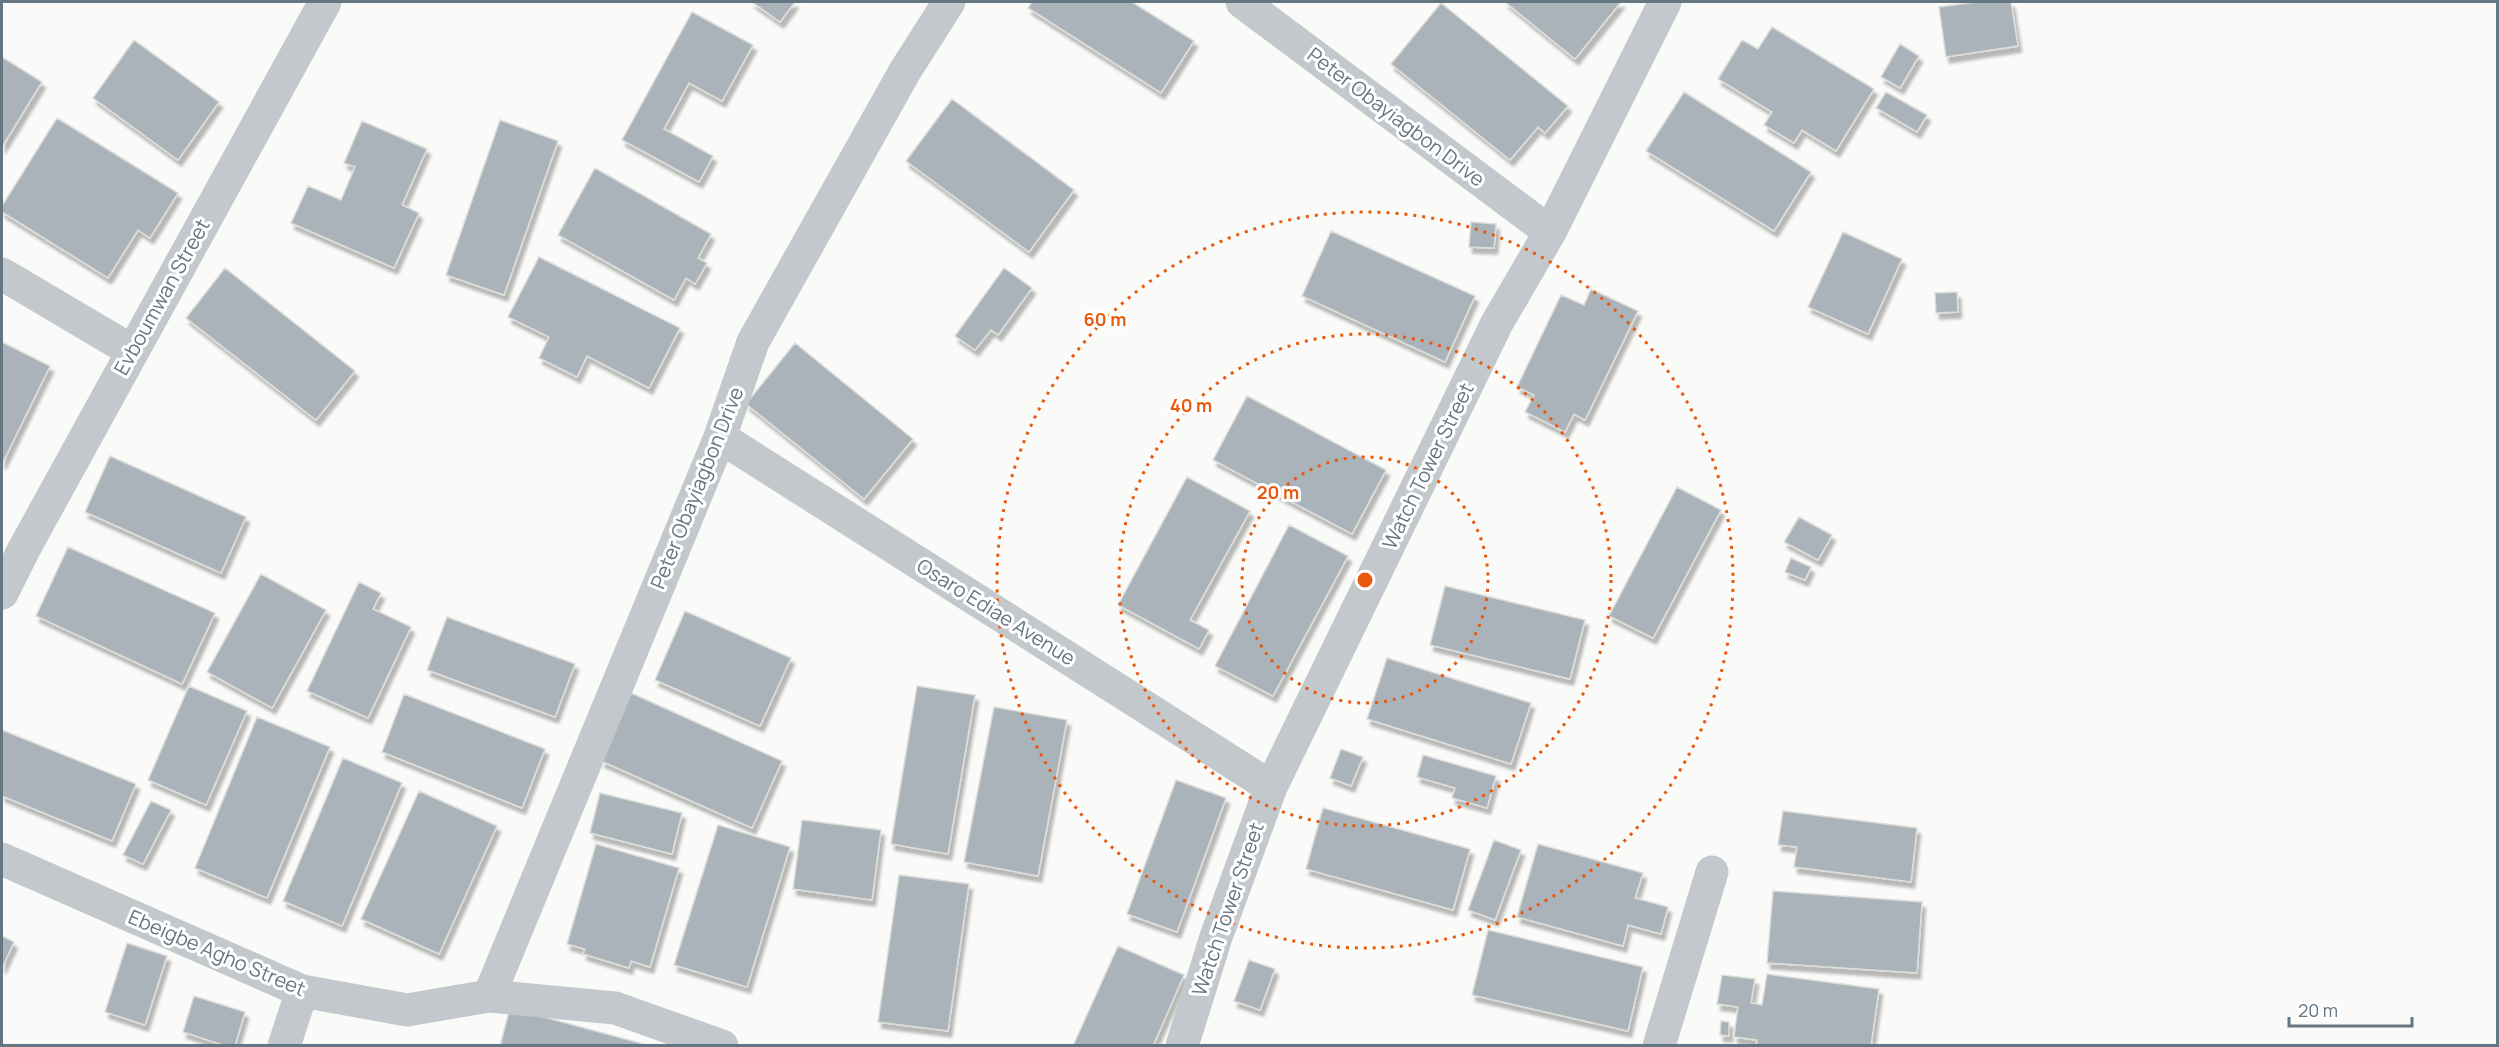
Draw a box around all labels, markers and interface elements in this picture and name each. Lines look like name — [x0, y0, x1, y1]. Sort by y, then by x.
street label: Peter Obayiagbon Drive — [1302, 41, 1490, 192]
street label: Evboumwan Street — [107, 214, 216, 380]
text: 60 m — [1084, 307, 1126, 331]
street label: Watch Tower Street — [1376, 378, 1480, 553]
street label: Peter Obayiagbon Drive — [644, 383, 749, 593]
text: 40 m — [1170, 393, 1212, 417]
text: 20 m — [1257, 480, 1299, 504]
street label: Osaro Ediae Avenue — [912, 552, 1081, 671]
centre of rings — [1355, 570, 1375, 590]
street label: Watch Tower Street — [1185, 818, 1270, 999]
street label: Ebeigbe Agho Street — [125, 903, 310, 1002]
scale bar — [2289, 990, 2412, 1028]
text: 20 m — [2298, 998, 2338, 1022]

